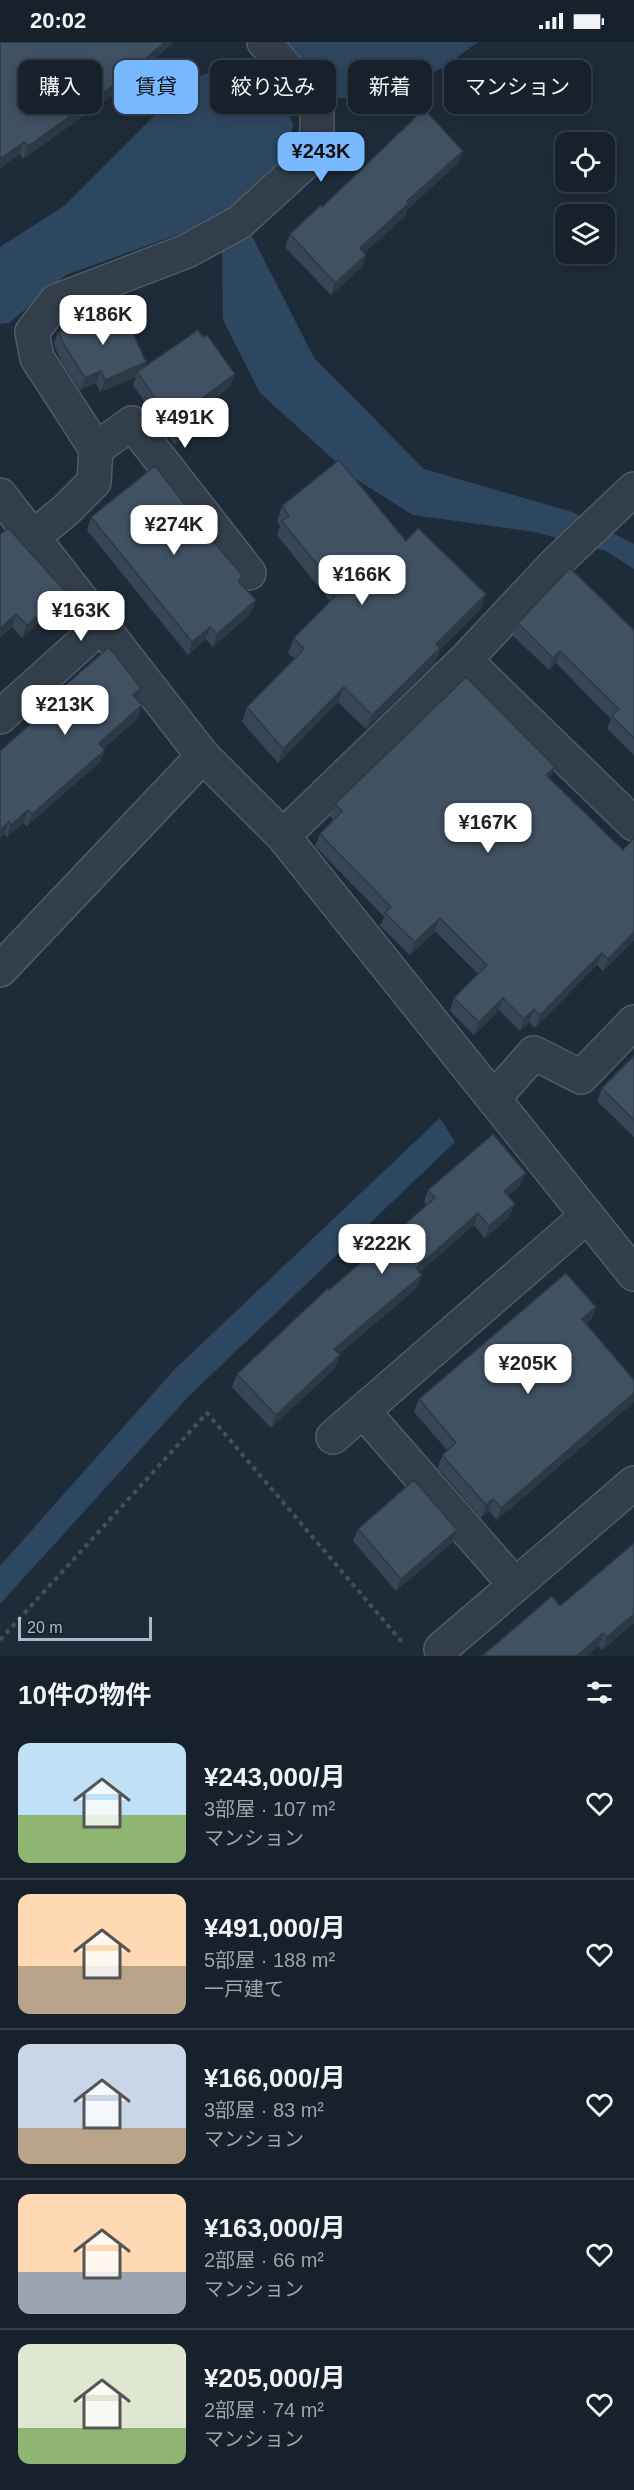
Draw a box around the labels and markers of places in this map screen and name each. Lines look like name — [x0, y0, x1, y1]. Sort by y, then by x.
pin: ¥243K — [279, 132, 363, 183]
pin: ¥186K — [61, 295, 145, 346]
pin: ¥491K — [143, 398, 227, 449]
pin: ¥274K — [132, 505, 216, 556]
pin: ¥166K — [320, 555, 404, 606]
pin: ¥163K — [39, 591, 123, 642]
pin: ¥213K — [23, 685, 107, 736]
pin: ¥167K — [446, 803, 530, 854]
pin: ¥222K — [340, 1224, 424, 1275]
pin: ¥205K — [486, 1344, 570, 1395]

